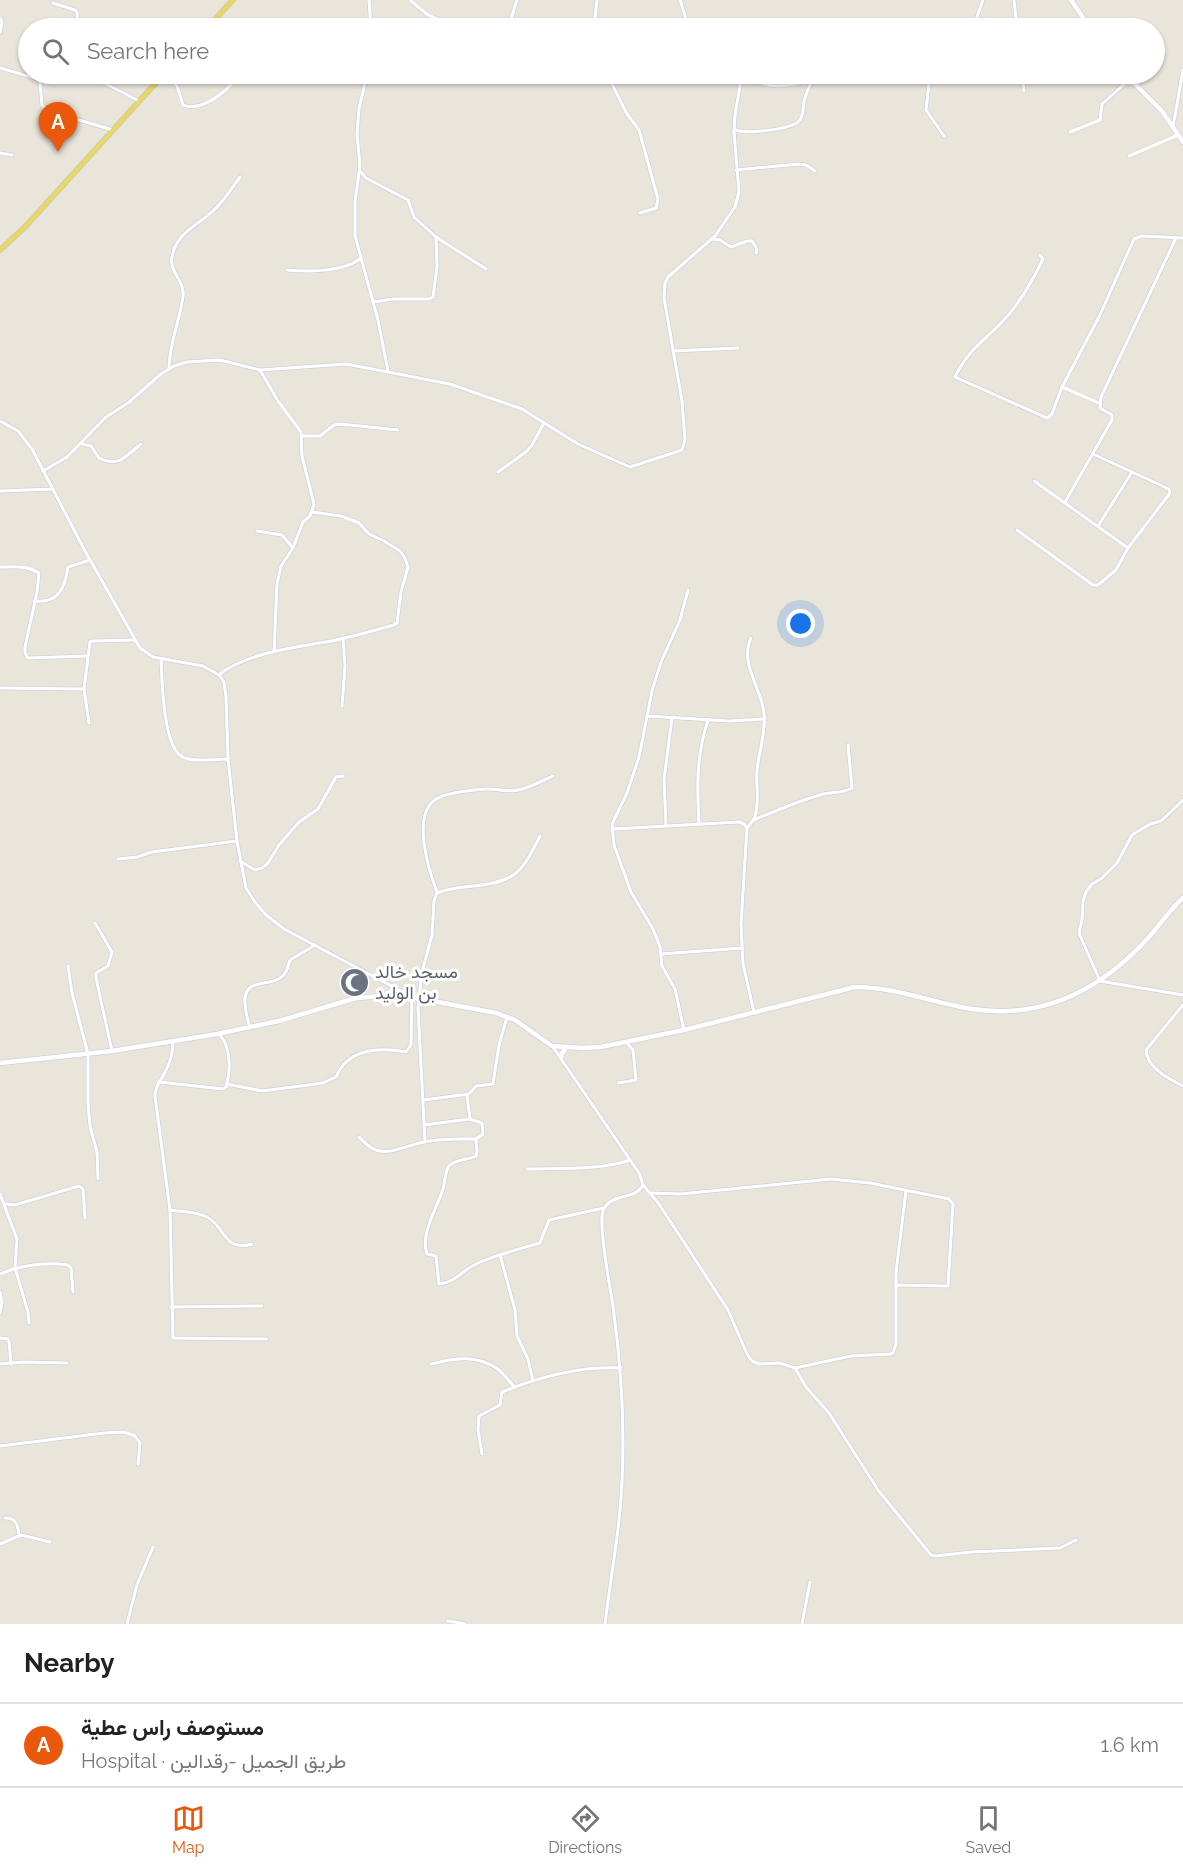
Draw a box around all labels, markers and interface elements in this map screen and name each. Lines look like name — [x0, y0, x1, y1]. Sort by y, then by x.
search box — [18, 18, 1165, 84]
icon: search — [39, 35, 72, 68]
text: Search here — [87, 38, 209, 64]
pin: A — [38, 102, 78, 152]
your location — [786, 609, 815, 638]
place label: مسجد خالد بن الوليد — [375, 961, 458, 1004]
mosque icon: مسجد خالد بن الوليد — [338, 966, 370, 998]
text: Nearby — [24, 1648, 114, 1678]
text: مستوصف راس عطية — [81, 1714, 264, 1740]
text: A — [37, 1733, 50, 1757]
text: 1.6 km — [1101, 1733, 1159, 1757]
text: Hospital · طريق الجميل -رقدالين — [81, 1749, 346, 1773]
tab: Map — [172, 1802, 205, 1857]
tab: Directions — [548, 1802, 622, 1857]
tab: Saved — [965, 1802, 1011, 1857]

